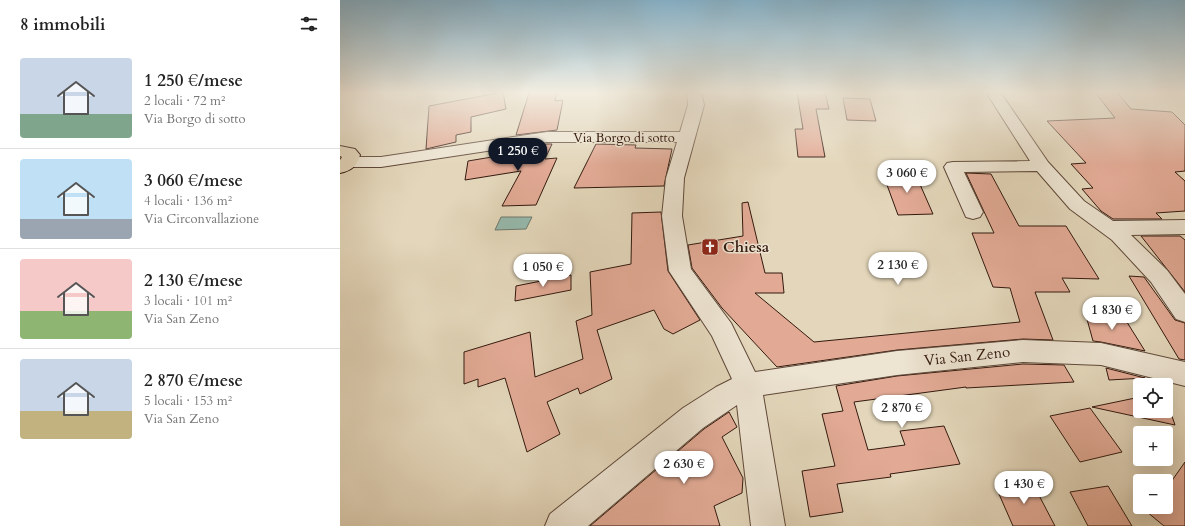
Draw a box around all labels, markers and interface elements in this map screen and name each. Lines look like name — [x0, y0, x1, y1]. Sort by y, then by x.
text: 8 immobili — [20, 13, 105, 36]
icon: filters — [298, 13, 320, 35]
text: 1 250 €/mese — [144, 69, 243, 92]
icon: home — [52, 74, 100, 122]
text: 2 locali · 72 m² — [144, 92, 225, 110]
text: Via Borgo di sotto — [144, 110, 245, 128]
street label: Via Borgo di sotto — [573, 129, 675, 147]
pin: 1 250 € — [481, 138, 555, 172]
text: 1 250 € — [497, 142, 539, 160]
pin: 3 060 € — [870, 160, 944, 194]
text: 3 060 € — [886, 164, 928, 182]
text: 3 060 €/mese — [144, 169, 243, 192]
icon: home — [52, 175, 100, 223]
text: 4 locali · 136 m² — [144, 192, 232, 210]
text: Via Circonvallazione — [144, 210, 259, 228]
church icon: Chiesa — [700, 237, 720, 257]
place label: Chiesa — [723, 237, 770, 257]
pin: 2 130 € — [861, 252, 935, 286]
pin: 1 050 € — [506, 254, 580, 288]
text: 2 130 € — [877, 256, 919, 274]
text: 1 050 € — [522, 258, 564, 276]
text: 2 130 €/mese — [144, 269, 243, 292]
icon: home — [52, 275, 100, 323]
text: 3 locali · 101 m² — [144, 292, 232, 310]
pin: 1 830 € — [1075, 297, 1149, 331]
text: 1 830 € — [1091, 301, 1133, 319]
text: Via San Zeno — [144, 310, 219, 328]
street label: Via San Zeno — [923, 342, 1011, 370]
text: 2 870 €/mese — [144, 369, 243, 392]
icon: home — [52, 375, 100, 423]
map controls — [1133, 378, 1173, 514]
button: locate — [1133, 378, 1173, 418]
text: 5 locali · 153 m² — [144, 392, 232, 410]
pin: 2 870 € — [865, 395, 939, 429]
text: 2 870 € — [881, 399, 923, 417]
text: Via San Zeno — [144, 410, 219, 428]
button: + — [1133, 426, 1173, 466]
pin: 2 630 € — [647, 451, 721, 485]
text: 2 630 € — [663, 455, 705, 473]
pin: 1 430 € — [987, 471, 1061, 505]
button: − — [1133, 474, 1173, 514]
text: 1 430 € — [1003, 475, 1045, 493]

